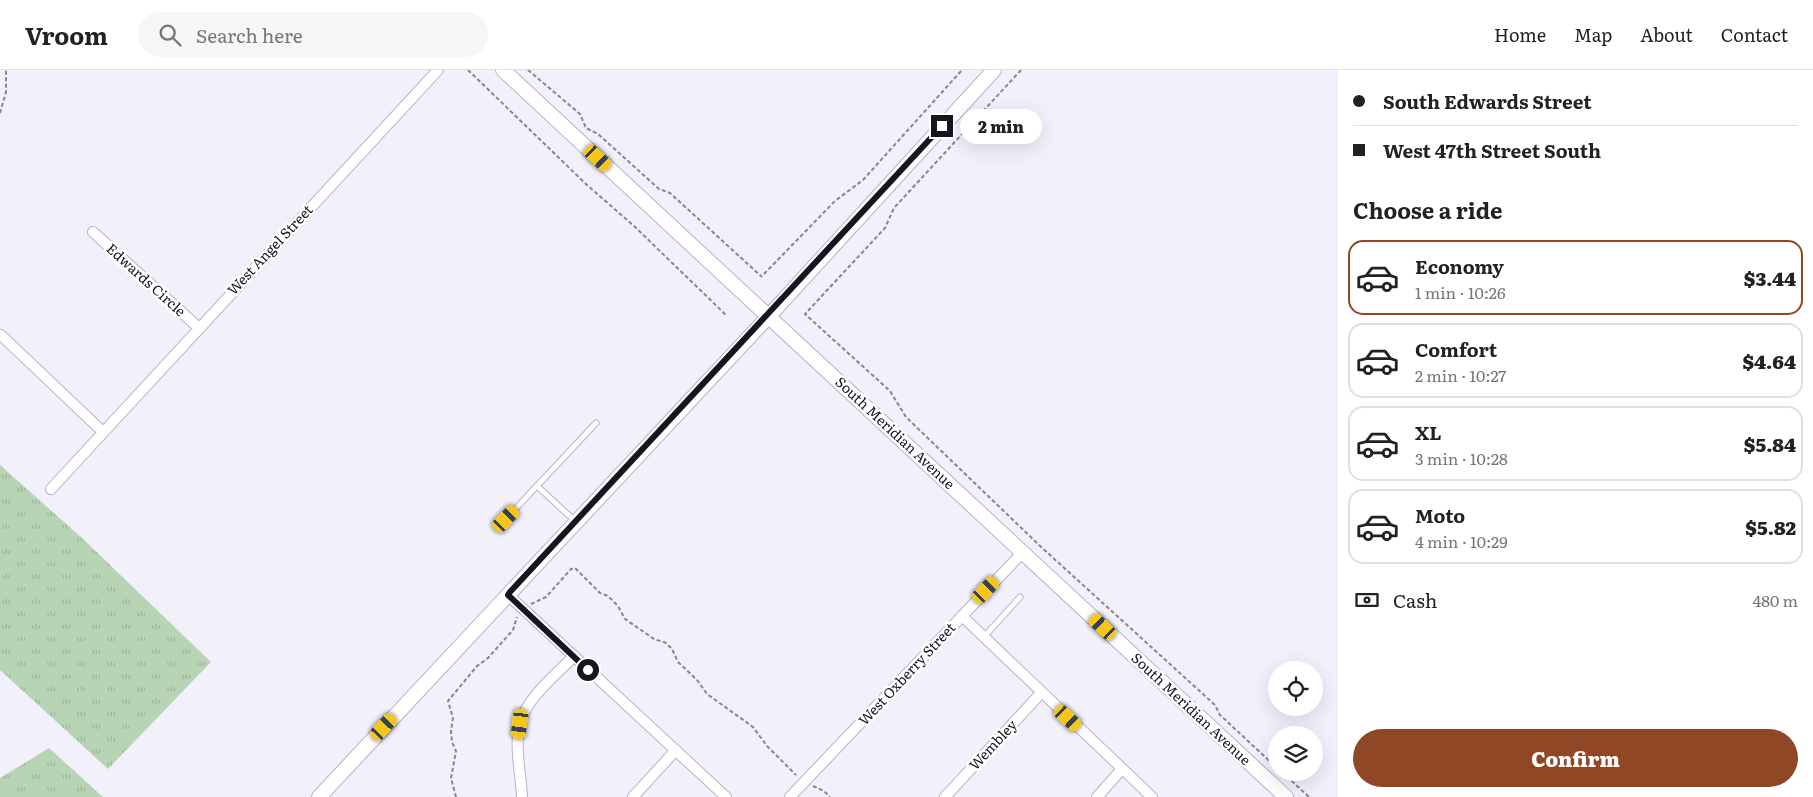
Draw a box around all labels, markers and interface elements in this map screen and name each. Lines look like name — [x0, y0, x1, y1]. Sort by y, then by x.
search box — [138, 12, 488, 57]
text: Vroom — [25, 17, 108, 52]
icon: search — [156, 21, 184, 49]
text: Search here — [196, 21, 303, 49]
text: Home — [1494, 21, 1546, 48]
text: Map — [1574, 21, 1612, 48]
text: About — [1640, 21, 1693, 48]
text: Contact — [1721, 21, 1788, 48]
text: South Edwards Street — [1383, 87, 1592, 115]
callout: 2 min — [960, 108, 1042, 144]
text: 2 min — [978, 114, 1024, 138]
route end — [931, 115, 953, 137]
text: West 47th Street South — [1383, 136, 1601, 164]
car — [581, 142, 614, 174]
text: Choose a ride — [1353, 193, 1502, 226]
street label: West Angel Street — [222, 199, 317, 299]
street label: Edwards Circle — [103, 238, 191, 320]
text: Economy — [1415, 252, 1504, 280]
icon: car — [1355, 255, 1400, 300]
text: $3.44 — [1744, 264, 1796, 292]
text: 1 min · 10:26 — [1415, 280, 1506, 304]
text: Comfort — [1415, 335, 1497, 363]
icon: car — [1355, 338, 1400, 383]
text: $4.64 — [1742, 347, 1796, 375]
text: 2 min · 10:27 — [1415, 363, 1506, 387]
street label: South Meridian Avenue — [832, 372, 960, 493]
text: XL — [1415, 418, 1442, 446]
icon: car — [1355, 421, 1400, 466]
text: $5.84 — [1744, 430, 1796, 458]
text: 3 min · 10:28 — [1415, 446, 1508, 470]
text: Moto — [1415, 501, 1465, 529]
car — [490, 503, 521, 535]
icon: car — [1355, 504, 1400, 549]
text: $5.82 — [1745, 513, 1796, 541]
text: 4 min · 10:29 — [1415, 529, 1508, 553]
car — [970, 574, 1001, 606]
icon: cash — [1353, 586, 1381, 614]
text: Cash — [1393, 586, 1437, 614]
text: 480 m — [1752, 588, 1798, 612]
car — [1086, 611, 1119, 643]
street label: West Oxberry Street — [853, 617, 959, 729]
street label: South Meridian Avenue — [1128, 648, 1256, 769]
route start — [577, 659, 599, 681]
map controls — [1268, 661, 1323, 781]
button: locate — [1268, 661, 1323, 716]
car — [1051, 702, 1084, 734]
car — [510, 708, 529, 740]
car — [368, 711, 399, 743]
street label: Wembley — [964, 714, 1021, 774]
button: layers — [1268, 726, 1323, 781]
button: Confirm — [1353, 729, 1798, 787]

